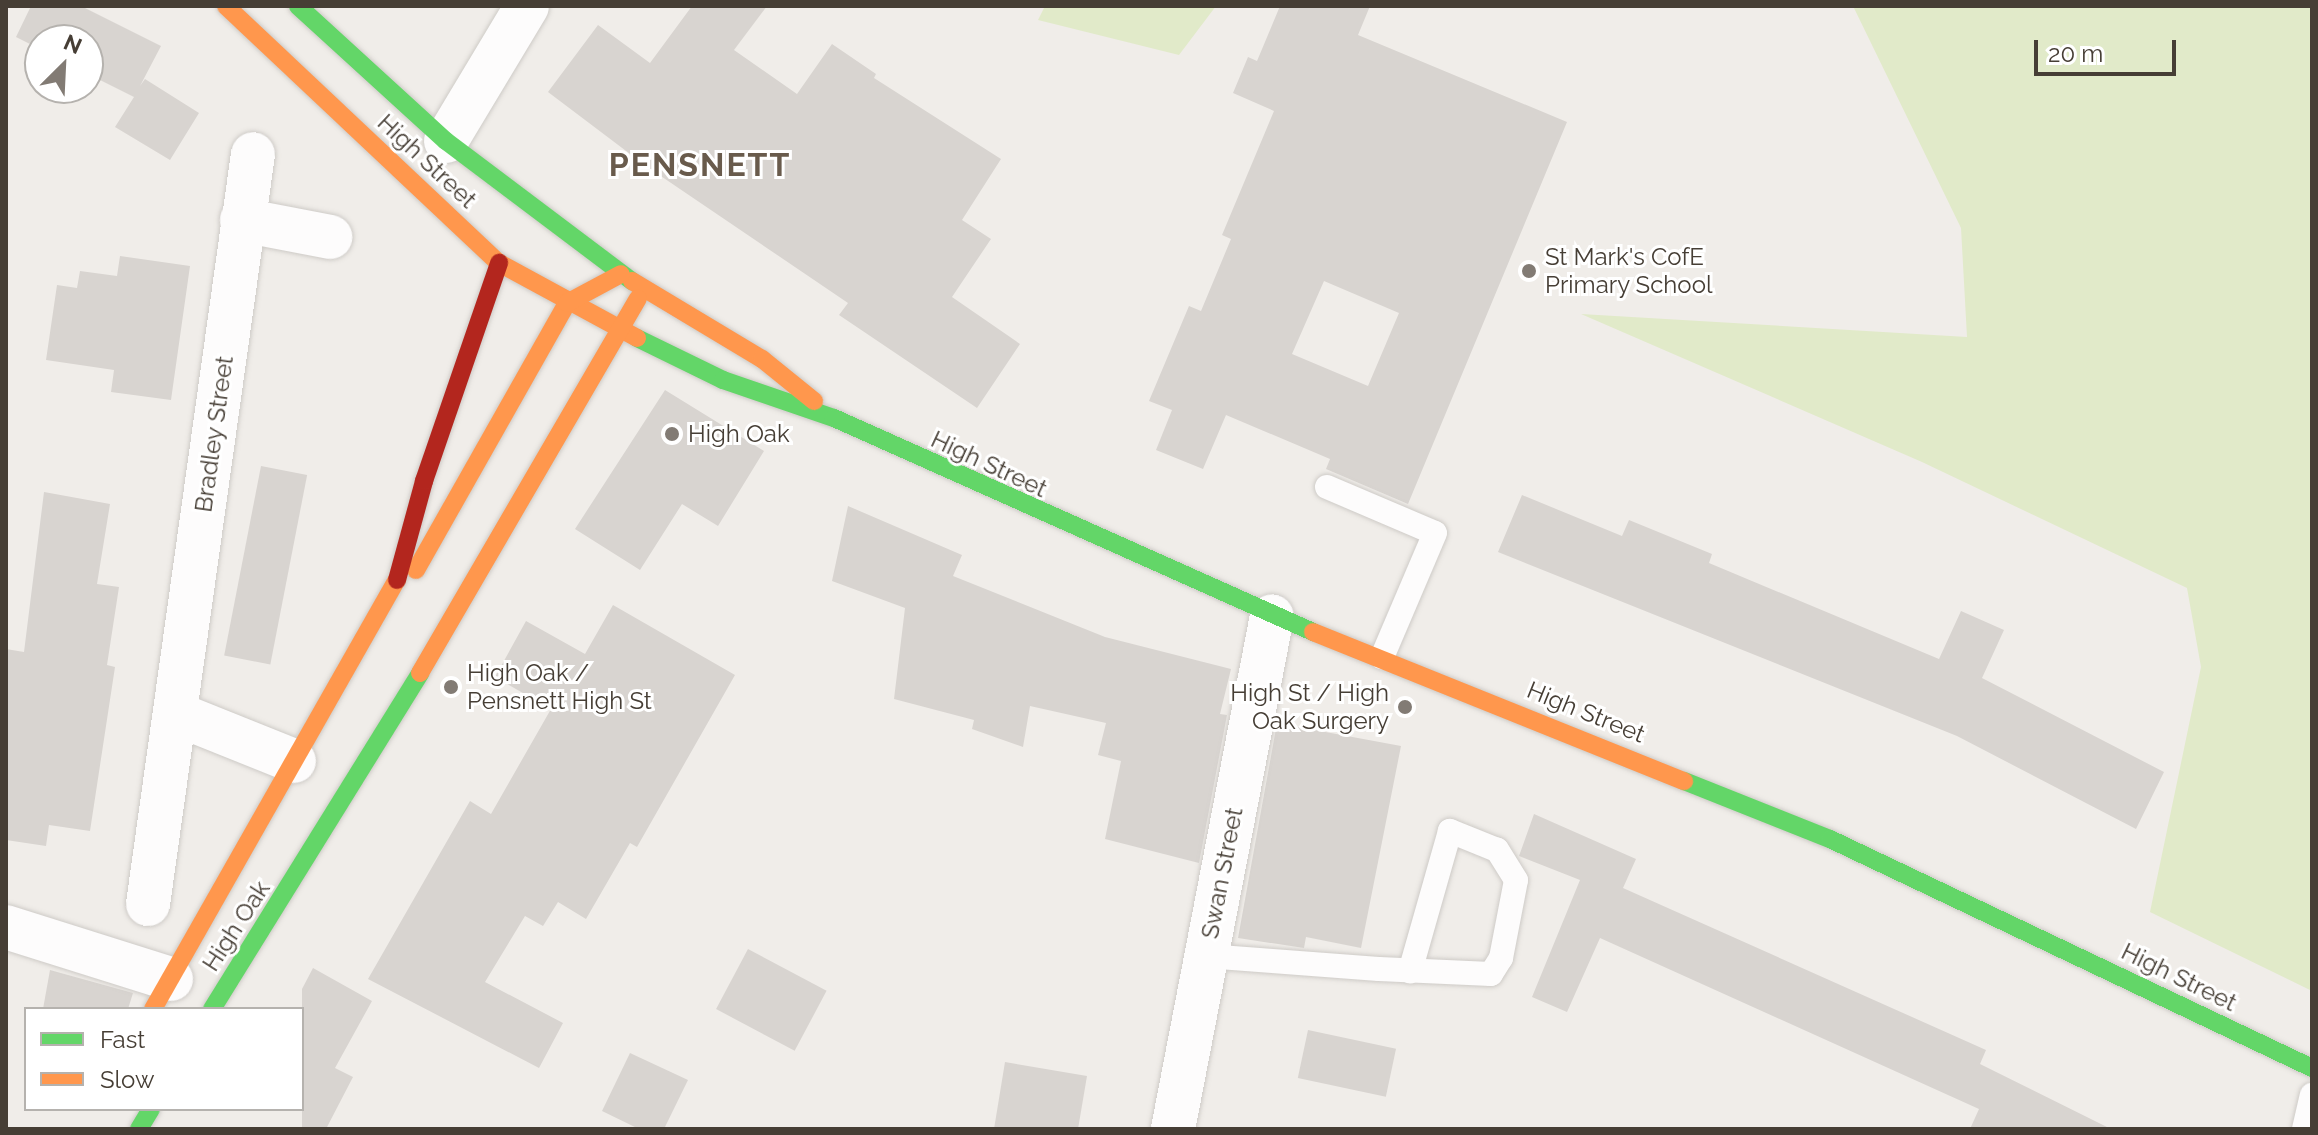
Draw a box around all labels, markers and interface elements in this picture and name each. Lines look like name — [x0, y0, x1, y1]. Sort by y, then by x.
north arrow — [24, 24, 104, 104]
scale bar — [2038, 24, 2180, 74]
text: N — [60, 29, 86, 59]
text: 20 m — [2048, 39, 2103, 68]
street label: High Street — [372, 108, 482, 214]
district label: PENSNETT — [609, 146, 791, 184]
place label: St Mark's CofE Primary School — [1545, 243, 1713, 299]
marker: St Mark's CofE Primary School — [1520, 262, 1538, 280]
street label: Bradley Street — [189, 354, 239, 514]
place label: High Oak — [688, 420, 790, 448]
marker: High Oak — [663, 425, 681, 443]
street label: High Street — [927, 425, 1051, 503]
place label: High Oak / Pensnett High St — [467, 659, 652, 715]
street label: High Street — [1523, 675, 1649, 749]
marker: High Oak / Pensnett High St — [442, 678, 460, 696]
place label: High St / High Oak Surgery — [1230, 679, 1389, 735]
marker: High St / High Oak Surgery — [1396, 698, 1414, 716]
street label: Swan Street — [1195, 805, 1249, 941]
street label: High Oak — [196, 876, 276, 976]
street label: High Street — [2117, 937, 2241, 1017]
legend — [24, 1007, 304, 1111]
text: Fast — [100, 1025, 145, 1054]
text: Slow — [100, 1065, 154, 1094]

